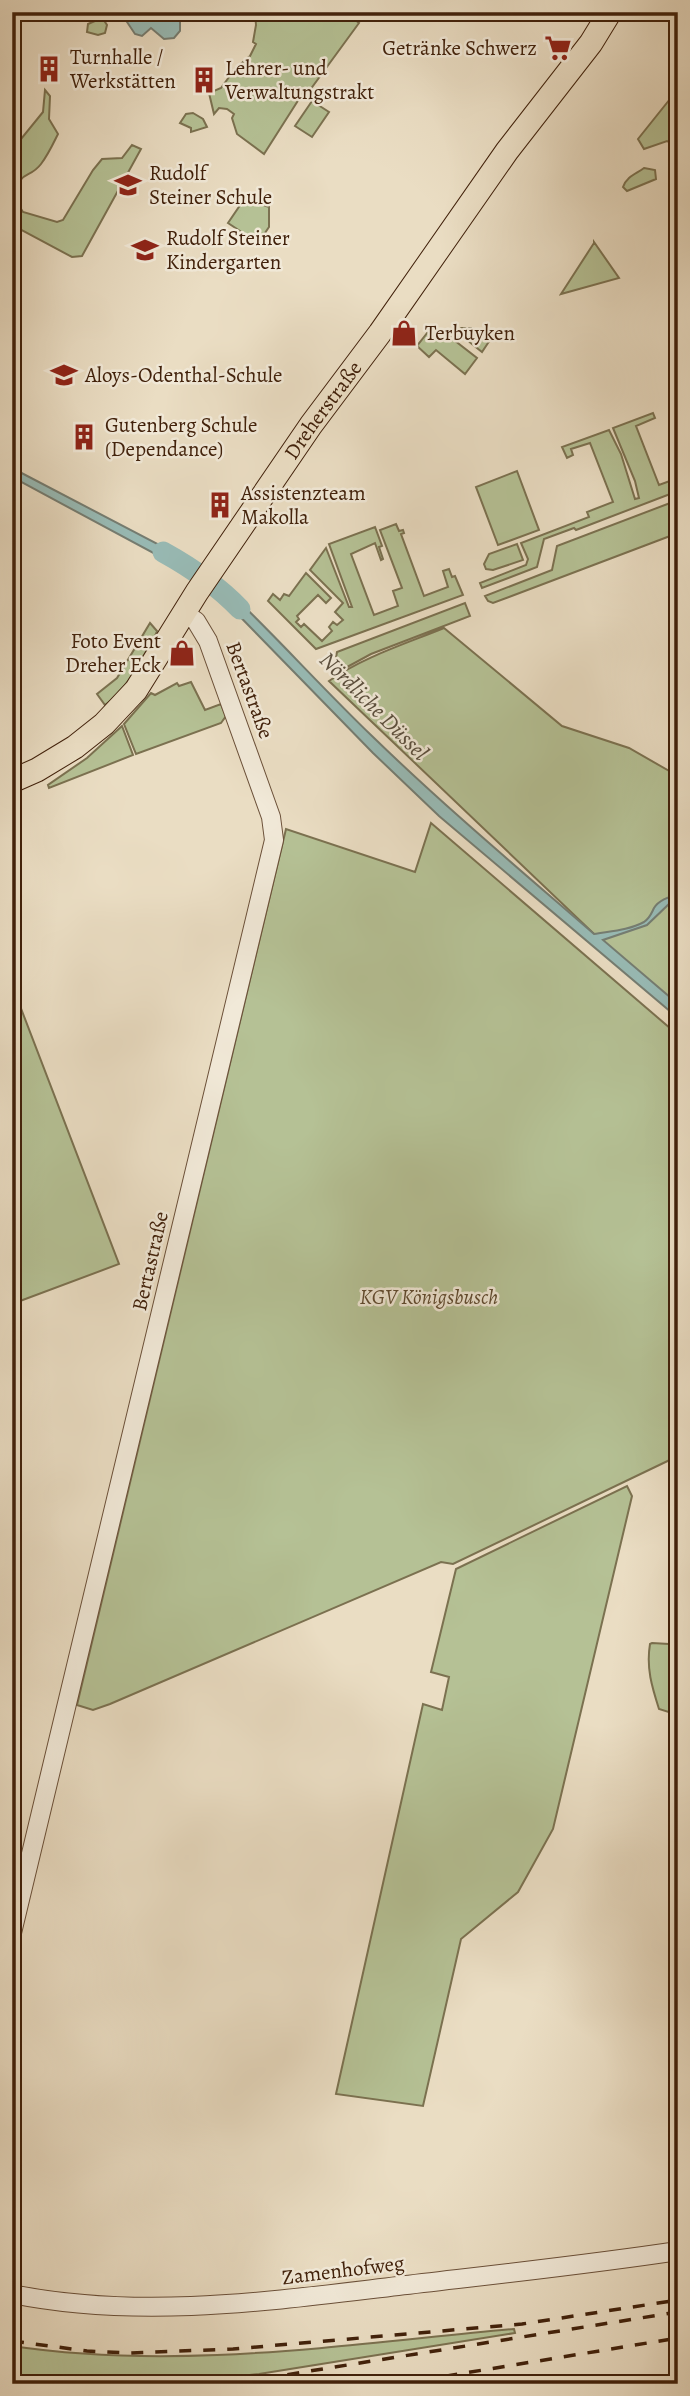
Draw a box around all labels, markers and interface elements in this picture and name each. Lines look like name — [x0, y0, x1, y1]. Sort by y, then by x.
supermarket icon: Getränke Schwerz — [543, 33, 573, 63]
place label: Getränke Schwerz — [382, 34, 537, 62]
place label: Turnhalle / Werkstätten — [69, 43, 176, 95]
building icon: Turnhalle / Werkstätten — [34, 54, 64, 84]
place label: Lehrer- und Verwaltungstrakt — [224, 54, 374, 106]
building icon: Lehrer- und Verwaltungstrakt — [189, 65, 219, 95]
place label: Rudolf Steiner Schule — [149, 159, 272, 211]
school or university icon: Rudolf Steiner Schule — [113, 170, 143, 200]
place label: Rudolf Steiner Kindergarten — [166, 224, 290, 276]
school or university icon: Rudolf Steiner Kindergarten — [130, 235, 160, 265]
shop icon: Terbuyken — [389, 318, 419, 348]
place label: Terbuyken — [425, 319, 515, 347]
street label: Dreherstraße — [278, 355, 368, 465]
school or university icon: Aloys-Odenthal-Schule — [49, 360, 79, 390]
place label: Aloys-Odenthal-Schule — [84, 361, 282, 389]
place label: Gutenberg Schule (Dependance) — [105, 411, 257, 463]
building icon: Gutenberg Schule (Dependance) — [69, 422, 99, 452]
place label: Assistenzteam Makolla — [240, 479, 366, 531]
building icon: Assistenzteam Makolla — [205, 490, 235, 520]
place label: Foto Event Dreher Eck — [65, 627, 162, 679]
shop icon: Foto Event Dreher Eck — [167, 638, 197, 668]
street label: Bertastraße — [220, 638, 280, 742]
water label: Nördliche Düssel — [313, 645, 436, 768]
street label: Bertastraße — [125, 1208, 175, 1314]
park label: KGV Königsbusch — [360, 1283, 498, 1311]
street label: Zamenhofweg — [280, 2249, 406, 2291]

